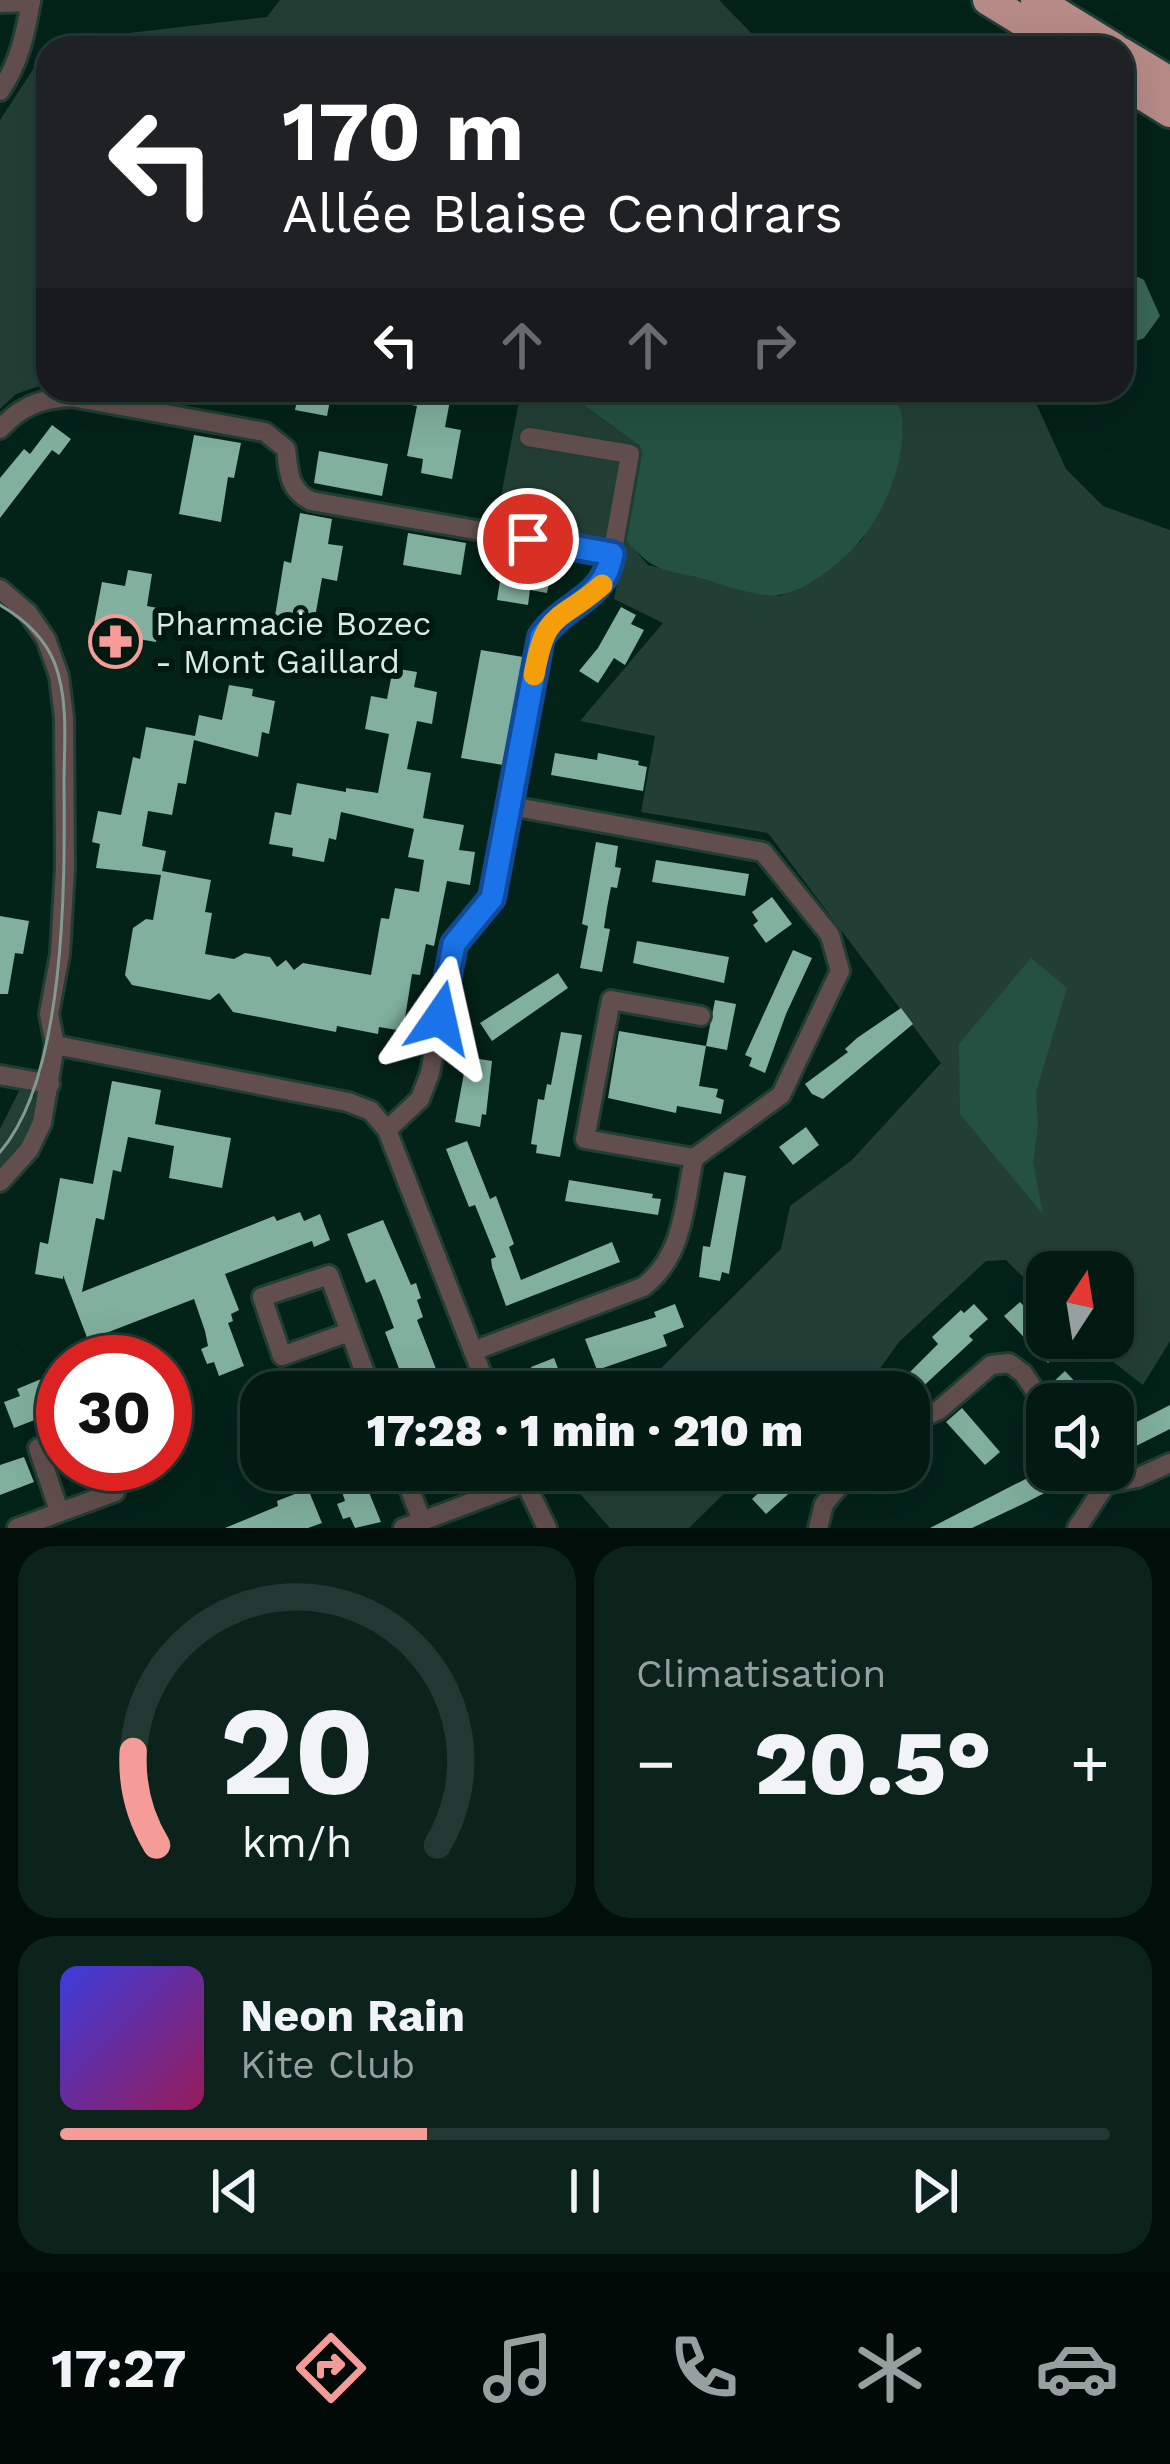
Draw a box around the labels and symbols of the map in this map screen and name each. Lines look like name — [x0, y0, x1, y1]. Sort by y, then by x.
pin — [477, 488, 579, 590]
place label: Pharmacie Bozec - Mont Gaillard — [155, 604, 431, 681]
pharmacy icon: Pharmacie Bozec - Mont Gaillard — [88, 614, 144, 670]
position arrow — [377, 955, 503, 1081]
north arrow — [1026, 1251, 1134, 1359]
speed limit sign: 30 — [36, 1335, 192, 1491]

